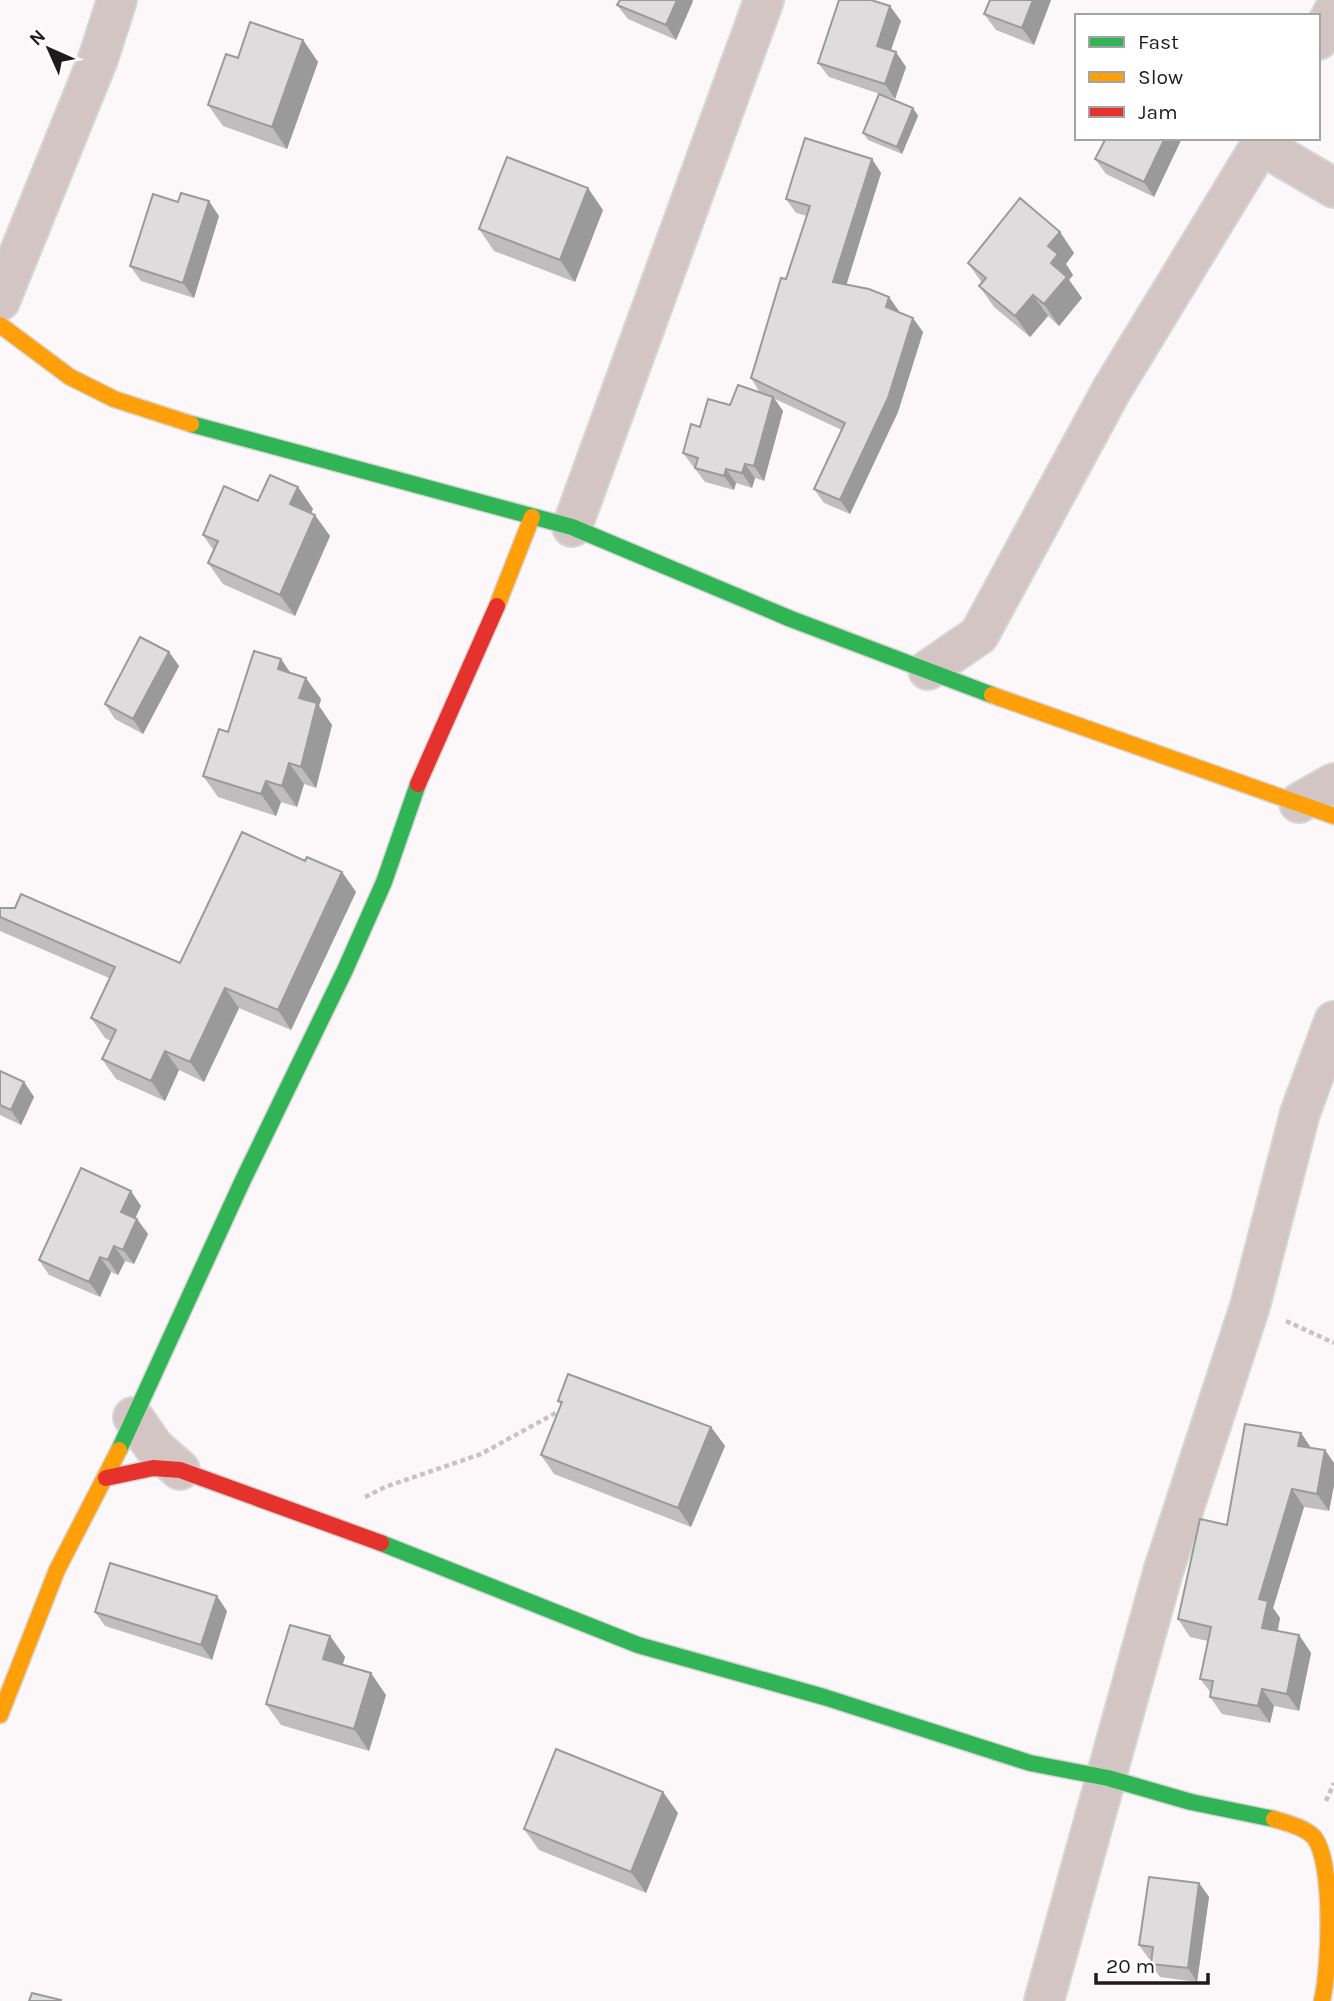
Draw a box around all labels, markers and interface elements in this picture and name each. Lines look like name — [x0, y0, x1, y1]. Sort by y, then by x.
north arrow — [14, 14, 84, 84]
legend — [1075, 14, 1320, 140]
text: N — [25, 25, 50, 50]
text: Fast — [1138, 30, 1179, 54]
text: Slow — [1138, 65, 1183, 89]
text: Jam — [1138, 100, 1178, 124]
scale bar — [1096, 1941, 1208, 1985]
text: 20 m — [1106, 1954, 1155, 1978]

